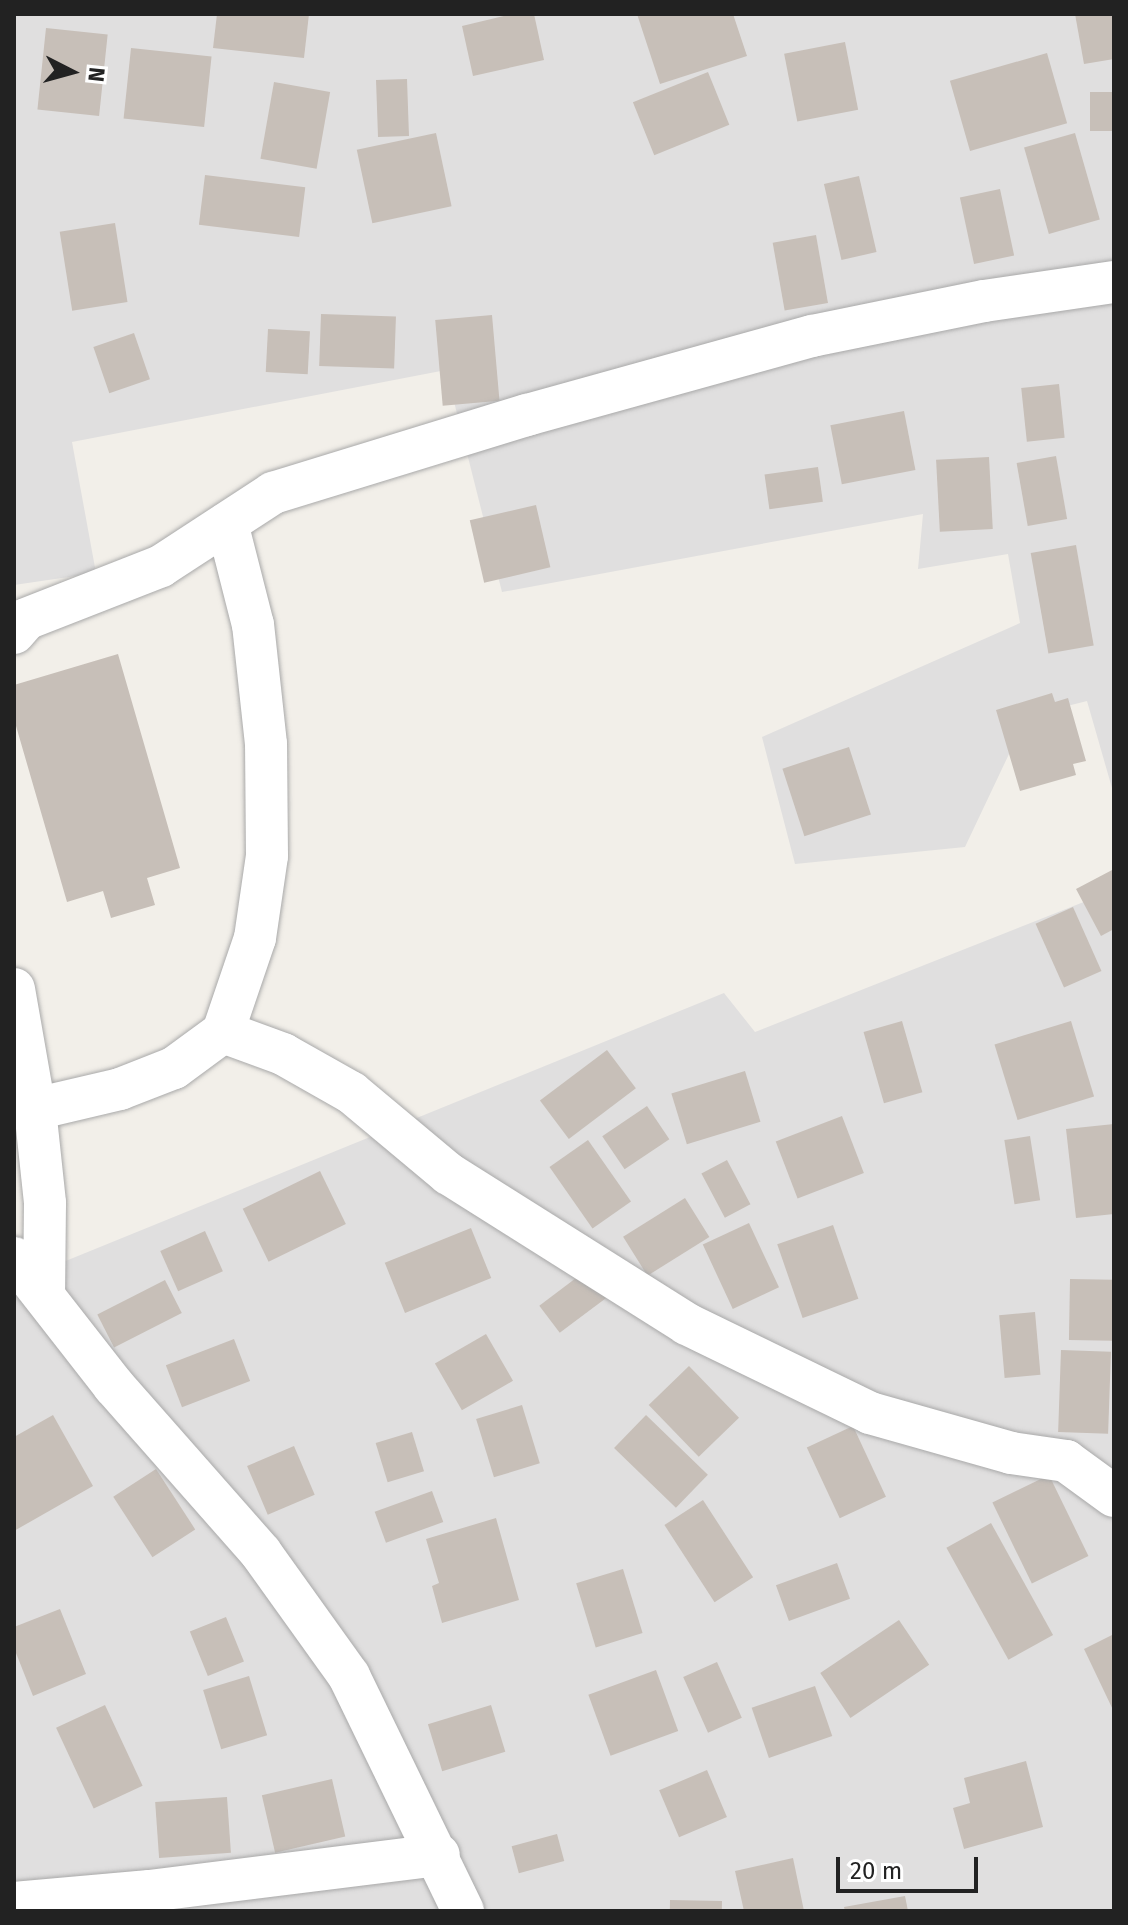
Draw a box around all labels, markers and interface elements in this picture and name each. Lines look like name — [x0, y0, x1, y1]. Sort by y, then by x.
north arrow — [32, 32, 112, 112]
text: N — [82, 66, 111, 83]
scale bar — [840, 1841, 982, 1891]
text: 20 m — [850, 1857, 902, 1885]

